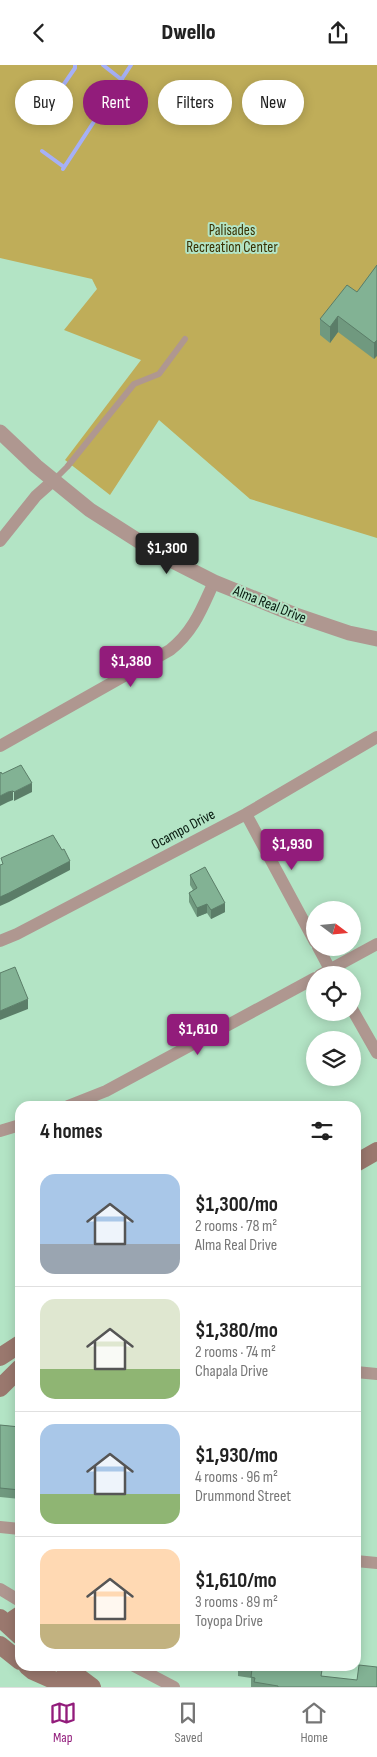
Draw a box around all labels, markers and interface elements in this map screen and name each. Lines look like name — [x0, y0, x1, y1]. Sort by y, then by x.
icon: back — [25, 19, 53, 47]
text: Dwello — [162, 19, 215, 46]
icon: share — [324, 19, 352, 47]
chip: Buy — [15, 80, 73, 125]
chip: Rent — [83, 80, 148, 125]
chip: Filters — [158, 80, 232, 125]
chip: New — [242, 80, 304, 125]
park label: Palisades Recreation Center — [186, 221, 278, 257]
pin: $1,300 — [126, 533, 208, 575]
text: $1,300 — [147, 539, 187, 558]
street label: Alma Real Drive — [230, 581, 309, 628]
pin: $1,380 — [90, 645, 172, 688]
text: $1,380 — [111, 652, 151, 671]
street label: Ocampo Drive — [148, 805, 218, 854]
pin: $1,930 — [251, 829, 333, 871]
text: $1,930 — [272, 835, 312, 854]
north arrow — [306, 901, 361, 956]
map controls — [306, 901, 361, 1086]
button: locate — [306, 966, 361, 1021]
pin: $1,610 — [157, 1013, 239, 1056]
text: $1,610 — [178, 1020, 218, 1039]
button: layers — [306, 1031, 361, 1086]
icon: filters — [308, 1117, 336, 1145]
text: 4 homes — [40, 1119, 103, 1144]
text: $1,300/mo — [195, 1192, 278, 1217]
icon: home — [80, 1194, 140, 1254]
text: 2 rooms · 78 m² — [195, 1217, 277, 1236]
text: Alma Real Drive — [195, 1236, 277, 1255]
text: $1,380/mo — [195, 1318, 278, 1343]
icon: home — [80, 1319, 140, 1379]
text: 2 rooms · 74 m² — [195, 1343, 276, 1362]
text: Chapala Drive — [195, 1362, 268, 1381]
text: $1,930/mo — [195, 1443, 278, 1468]
icon: home — [80, 1444, 140, 1504]
text: 4 rooms · 96 m² — [195, 1468, 278, 1487]
text: Drummond Street — [195, 1487, 291, 1506]
text: $1,610/mo — [195, 1568, 277, 1593]
icon: home — [80, 1569, 140, 1629]
text: 3 rooms · 89 m² — [195, 1593, 278, 1612]
text: Toyopa Drive — [195, 1612, 263, 1631]
tab: Map — [49, 1699, 77, 1746]
tab: Saved — [174, 1699, 203, 1746]
tab: Home — [300, 1699, 328, 1746]

